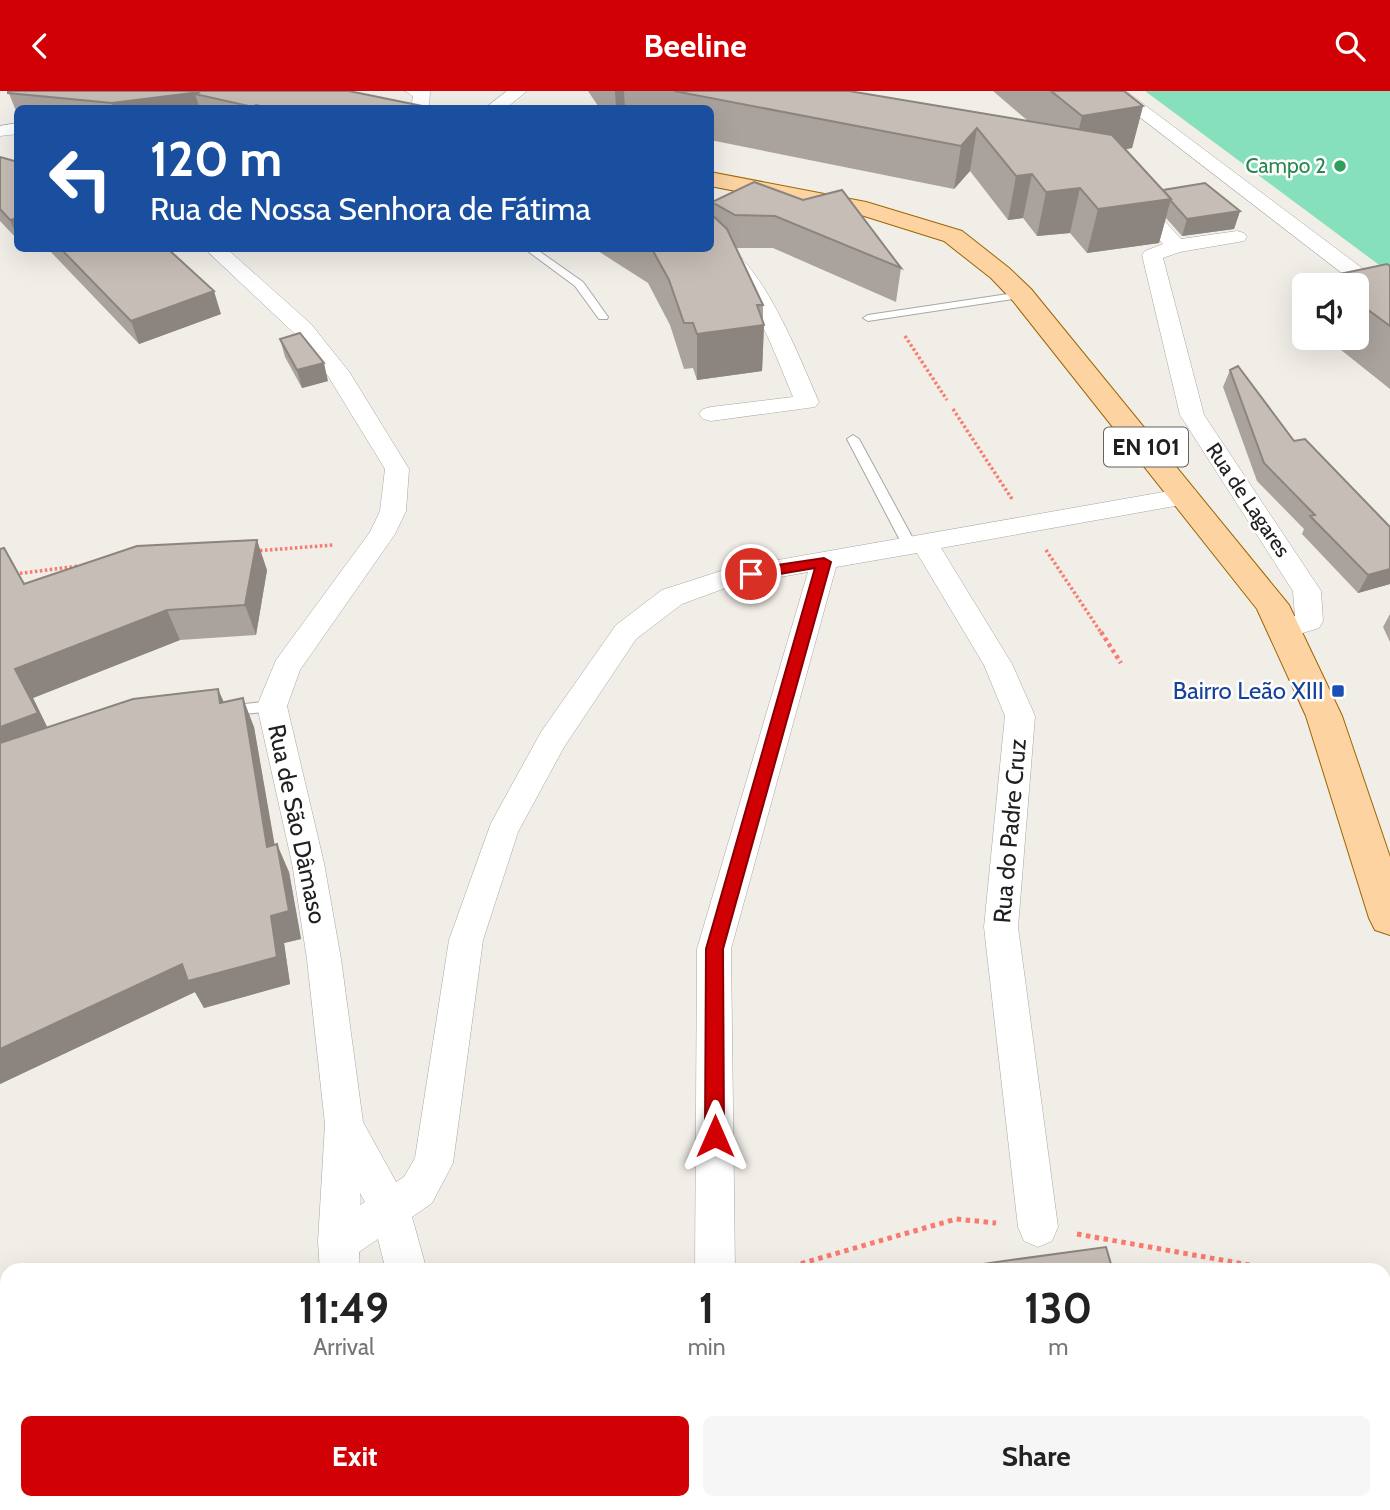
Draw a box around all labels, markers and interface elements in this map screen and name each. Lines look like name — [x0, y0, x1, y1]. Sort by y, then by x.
text: Beeline — [643, 26, 747, 65]
icon: back — [21, 27, 59, 65]
icon: search — [1331, 27, 1369, 65]
text: 120 m — [150, 129, 282, 188]
icon: left — [35, 133, 126, 224]
place label: Campo 2 — [1246, 153, 1326, 178]
marker: Campo 2 — [1332, 158, 1348, 174]
text: Rua de Nossa Senhora de Fátima — [150, 189, 591, 228]
map controls — [1292, 273, 1369, 350]
button: sound — [1292, 273, 1369, 350]
road number: EN 101 — [1104, 427, 1188, 467]
street label: Rua de Lagares — [1201, 438, 1296, 562]
pin — [721, 544, 781, 604]
icon: arrive — [732, 555, 770, 593]
place label: Bairro Leão XIII — [1173, 676, 1324, 705]
marker: Bairro Leão XIII — [1330, 683, 1346, 699]
street label: Rua de São Dâmaso — [262, 721, 333, 926]
street label: Rua do Padre Cruz — [987, 738, 1032, 924]
position arrow — [678, 1099, 752, 1173]
text: 11:49 — [299, 1282, 389, 1334]
text: 1 — [699, 1282, 714, 1334]
text: 130 — [1024, 1282, 1092, 1334]
text: Arrival — [313, 1333, 374, 1361]
text: min — [688, 1333, 726, 1361]
text: m — [1048, 1333, 1068, 1361]
button: Exit — [21, 1416, 689, 1496]
button: Share — [703, 1416, 1370, 1496]

